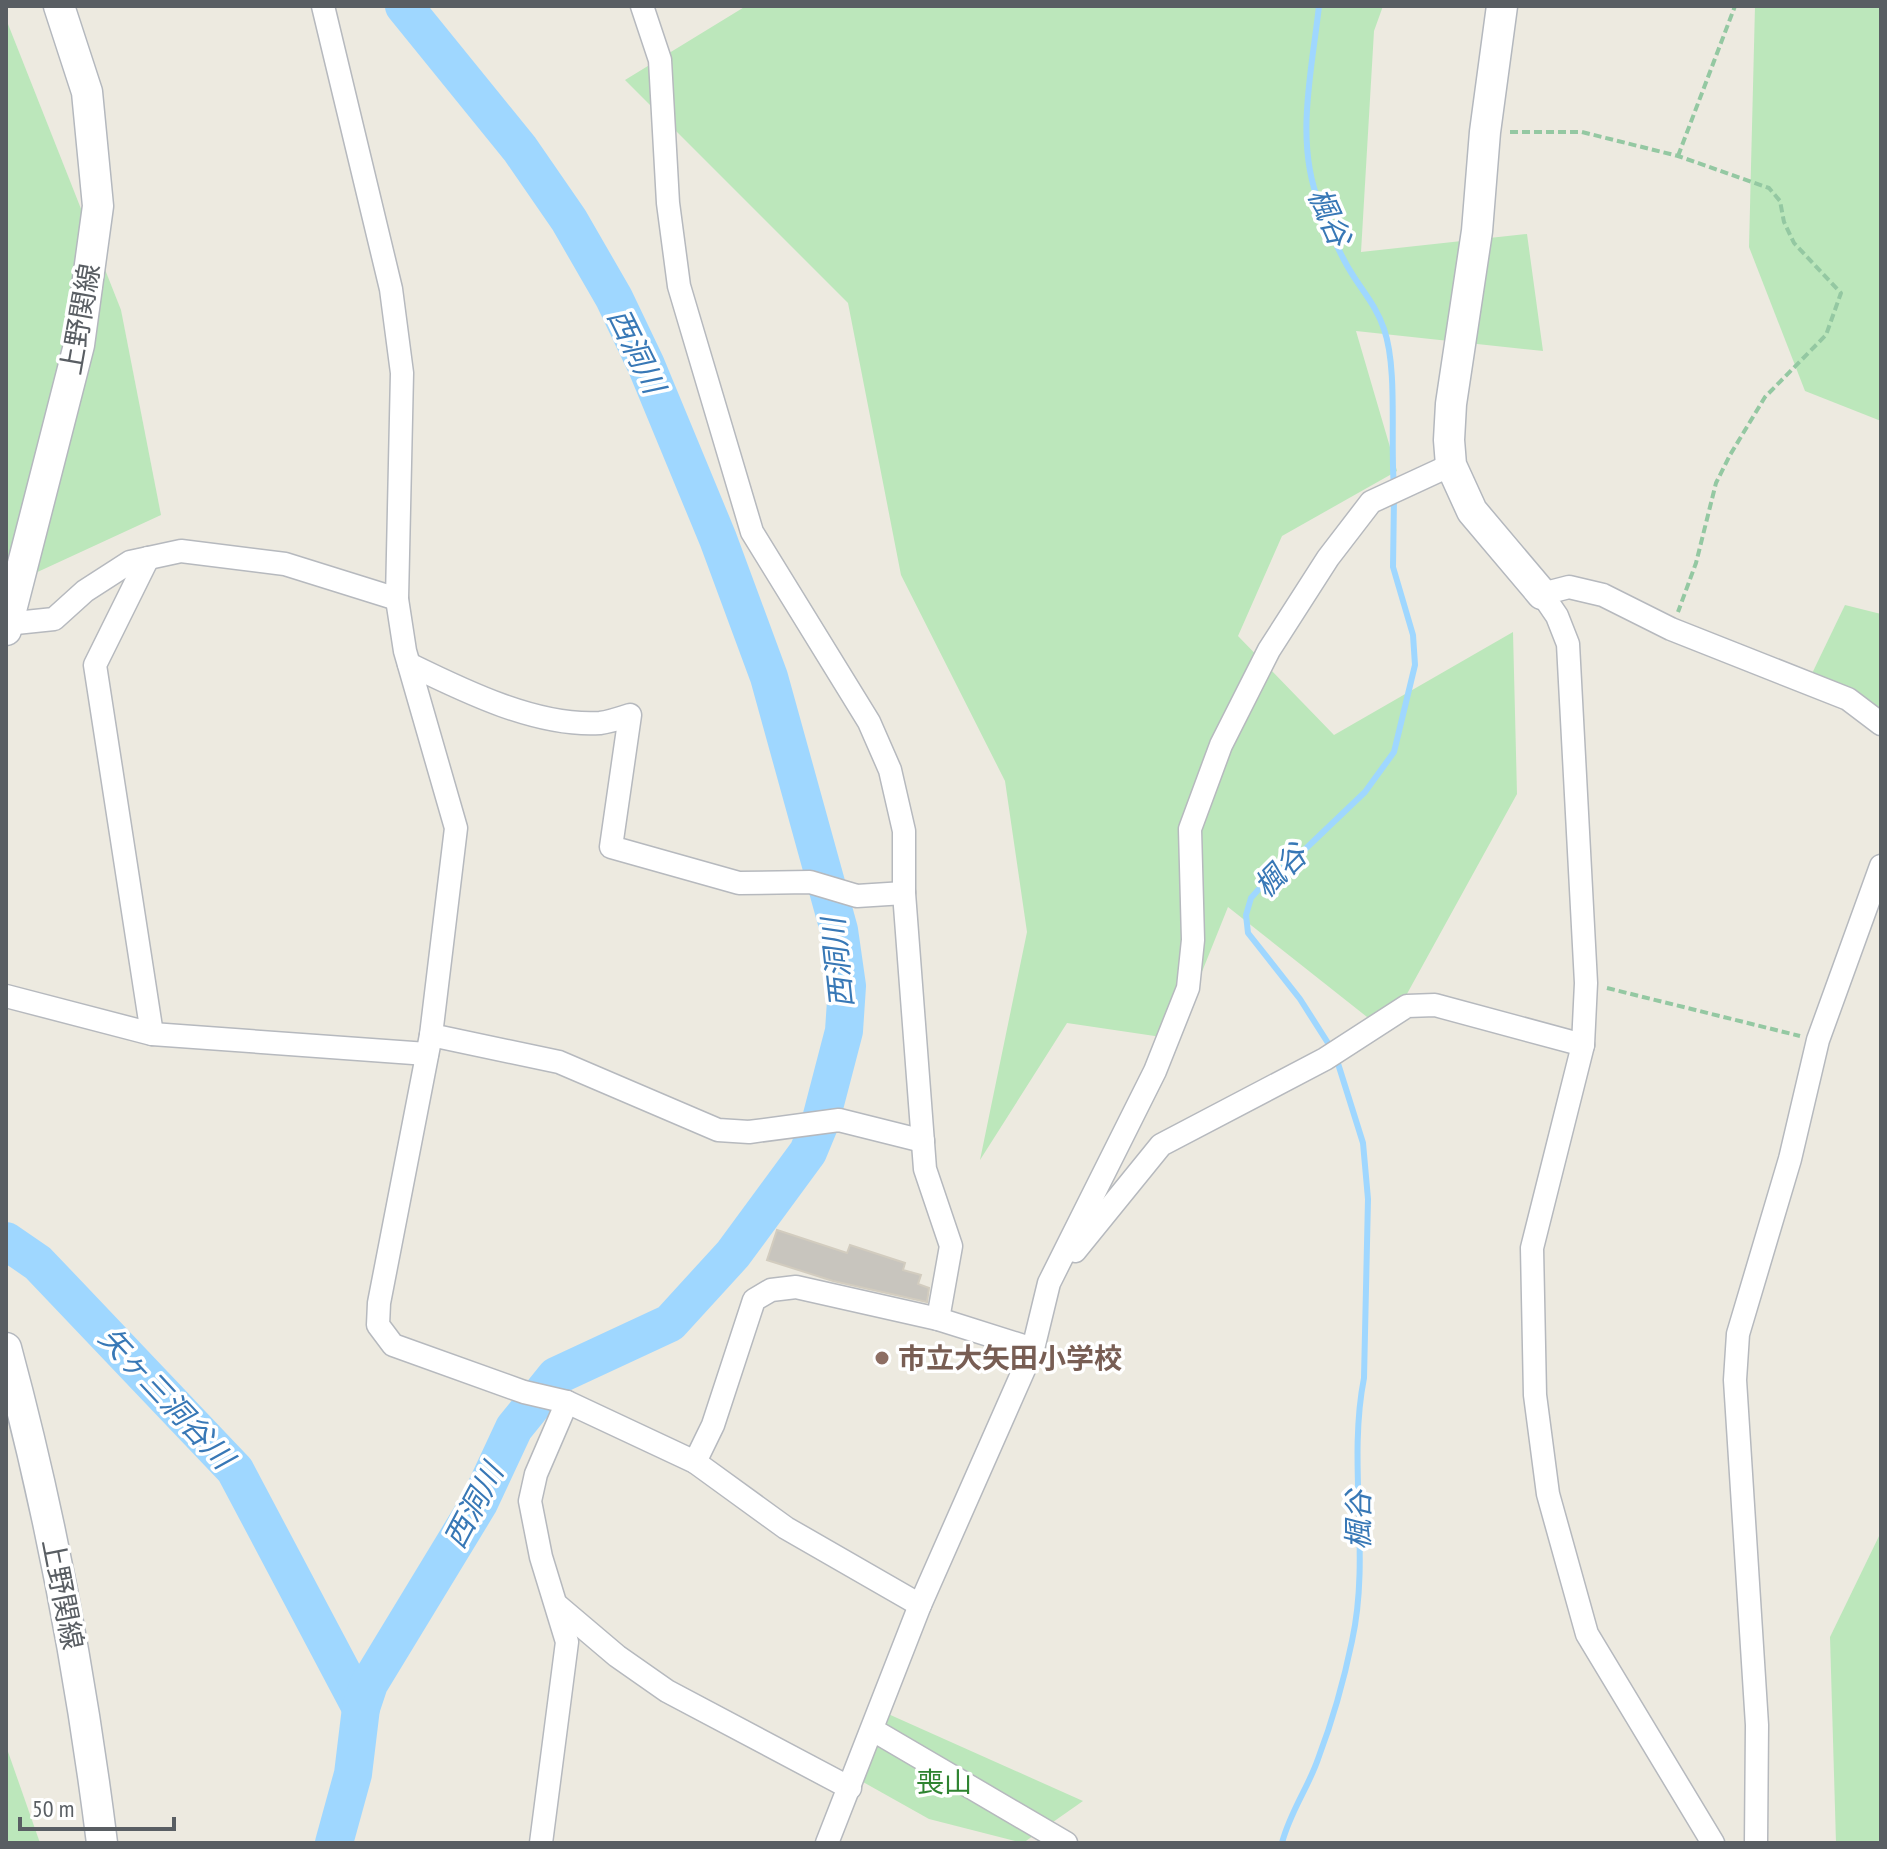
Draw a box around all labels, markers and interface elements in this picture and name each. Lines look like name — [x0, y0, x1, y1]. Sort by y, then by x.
water label: 楓谷 — [1300, 181, 1362, 254]
street label: 上野関線 — [52, 261, 107, 377]
water label: 西洞川 — [600, 301, 676, 402]
water label: 楓谷 — [1245, 833, 1317, 905]
water label: 西洞川 — [812, 913, 861, 1010]
water label: 矢ヶ三洞谷川 — [91, 1318, 245, 1478]
place label: 市立大矢田小学校 — [898, 1339, 1122, 1376]
marker: 市立大矢田小学校 — [873, 1349, 891, 1367]
water label: 西洞川 — [434, 1454, 512, 1554]
water label: 楓谷 — [1338, 1487, 1377, 1550]
street label: 上野関線 — [35, 1535, 92, 1652]
park label: 喪山 — [916, 1763, 972, 1800]
scale bar — [20, 1781, 174, 1831]
text: 50 m — [32, 1793, 74, 1824]

